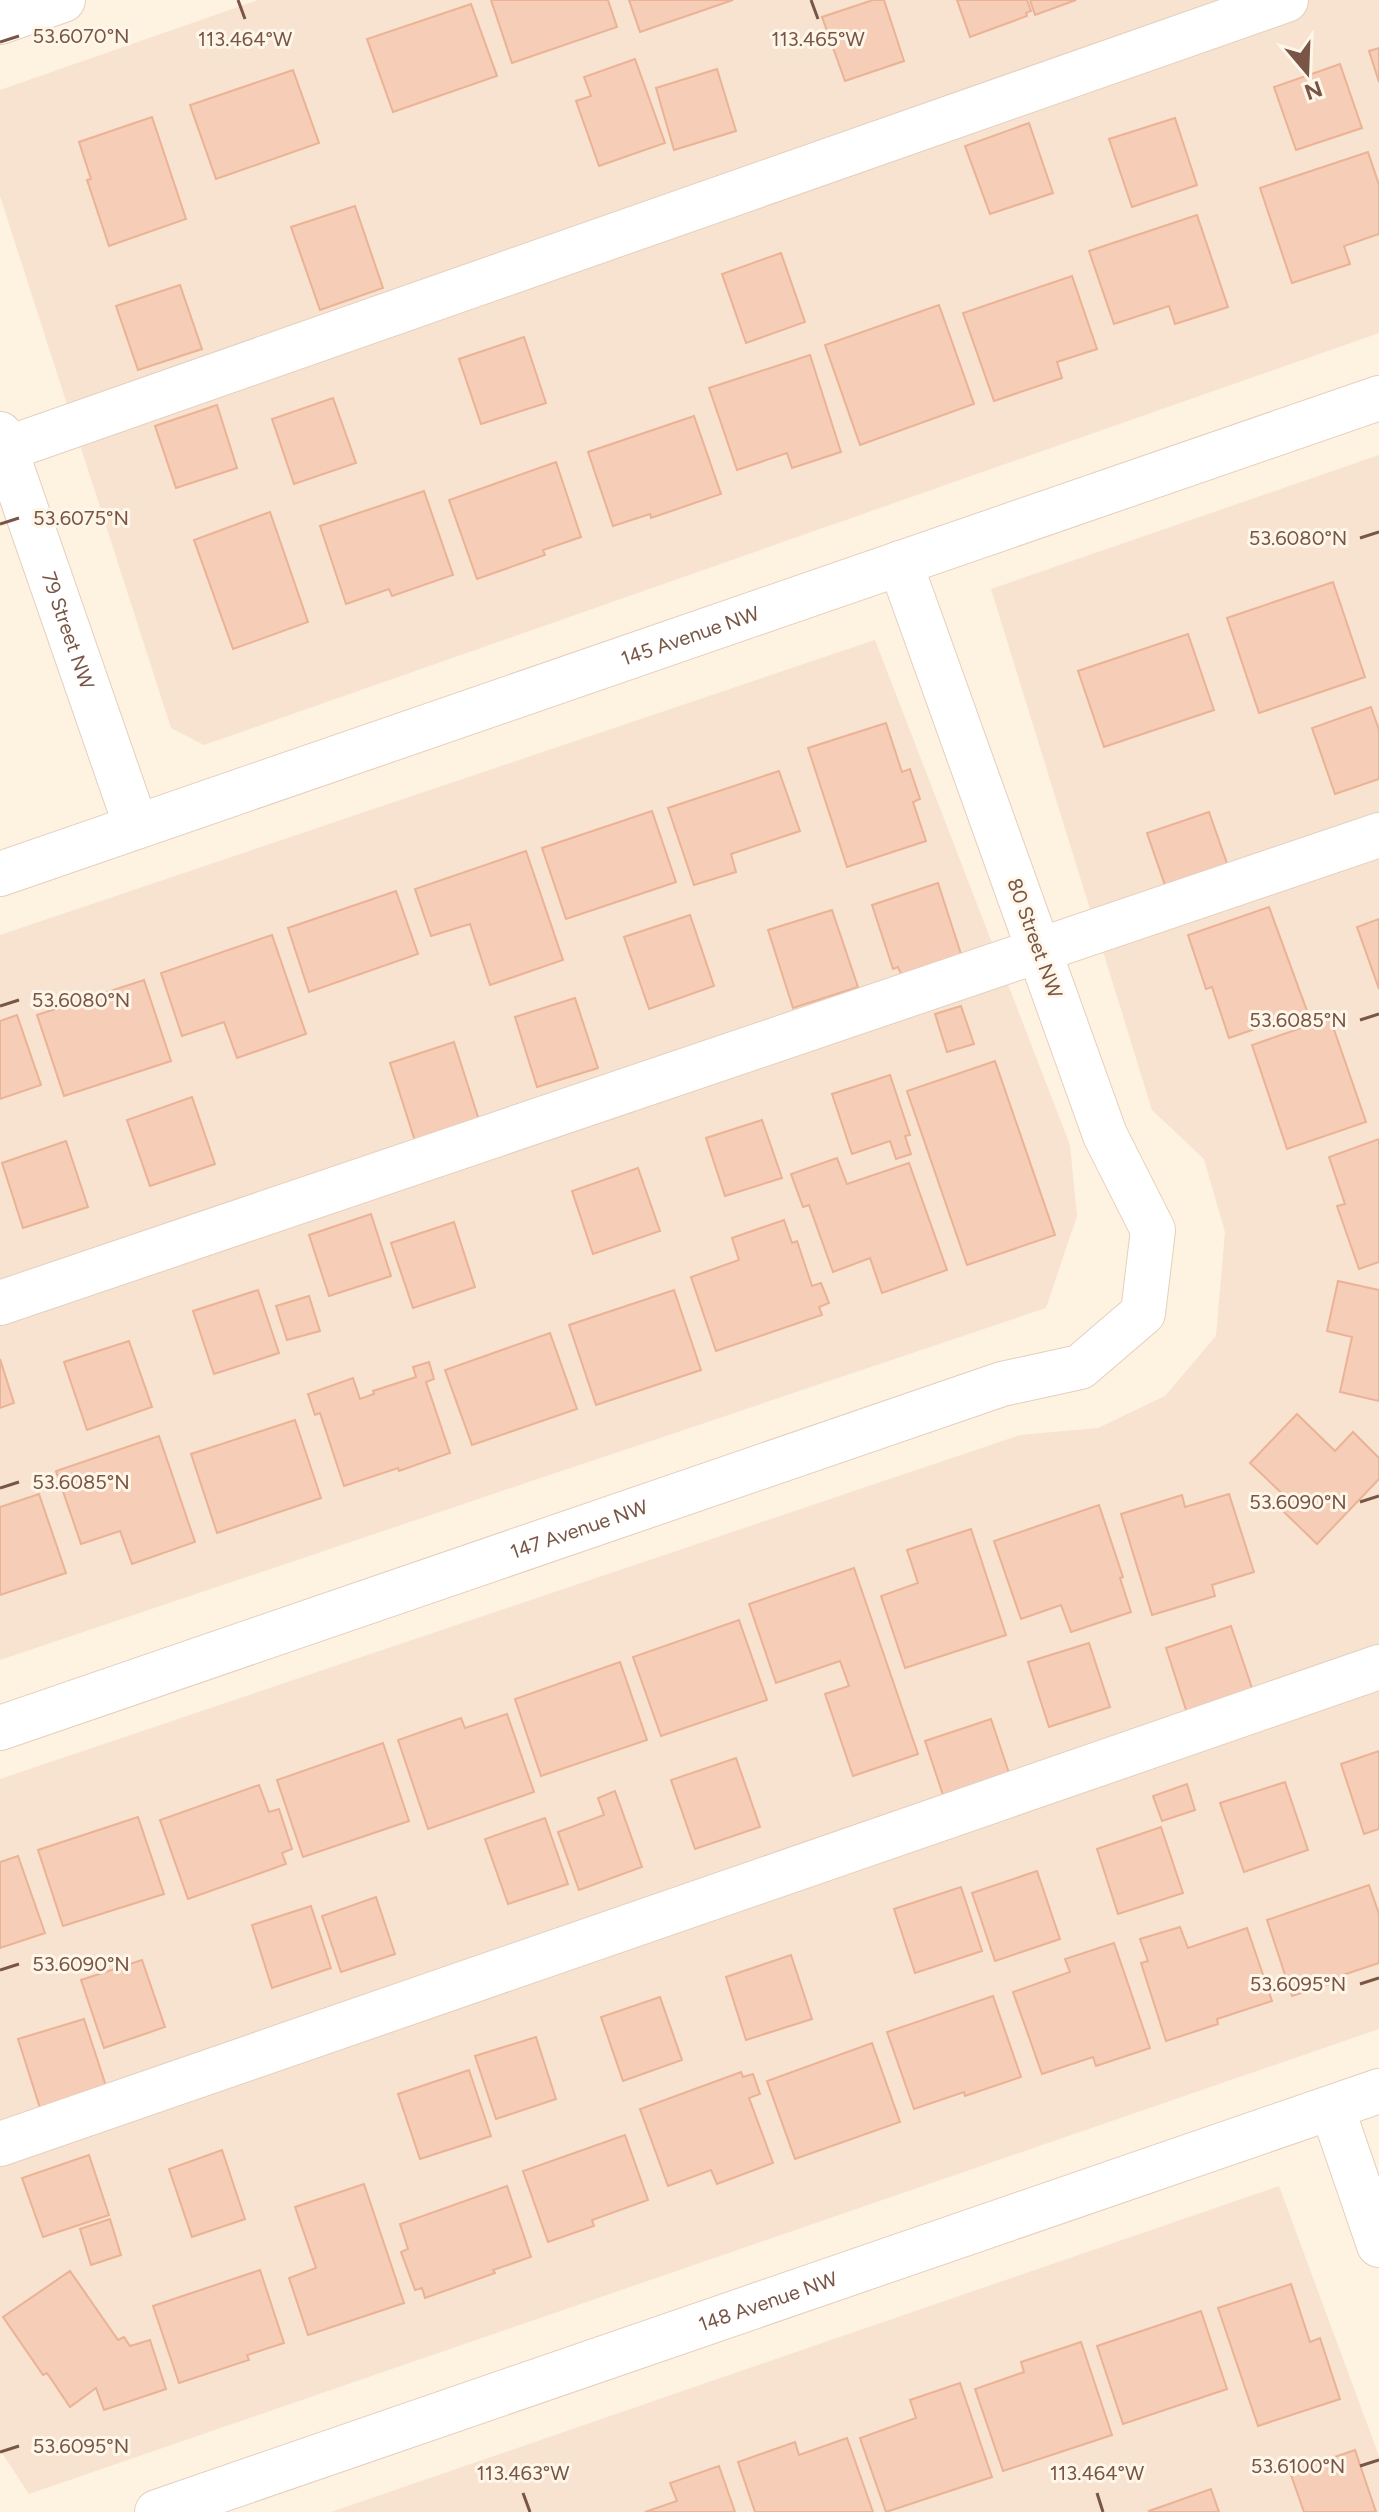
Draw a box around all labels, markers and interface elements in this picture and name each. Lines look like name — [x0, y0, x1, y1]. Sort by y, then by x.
text: 53.6070°N — [32, 24, 130, 48]
text: 113.464°W — [198, 27, 292, 51]
text: 113.465°W — [771, 27, 865, 51]
north arrow — [1267, 32, 1347, 112]
text: N — [1301, 75, 1326, 106]
text: 53.6075°N — [33, 506, 129, 530]
text: 53.6080°N — [1249, 526, 1347, 550]
street label: 79 Street NW — [37, 569, 100, 692]
street label: 145 Avenue NW — [618, 601, 762, 671]
street label: 80 Street NW — [1002, 875, 1068, 1001]
text: 53.6080°N — [32, 988, 130, 1012]
text: 53.6085°N — [1249, 1008, 1347, 1032]
text: 53.6085°N — [32, 1470, 130, 1494]
text: 53.6090°N — [1249, 1490, 1347, 1514]
street label: 147 Avenue NW — [507, 1495, 651, 1564]
text: 53.6090°N — [32, 1952, 130, 1976]
text: 53.6095°N — [1250, 1972, 1346, 1996]
street label: 148 Avenue NW — [695, 2267, 840, 2337]
text: 53.6095°N — [33, 2434, 129, 2458]
text: 53.6100°N — [1251, 2454, 1345, 2478]
text: 113.463°W — [477, 2461, 569, 2485]
text: 113.464°W — [1050, 2461, 1144, 2485]

